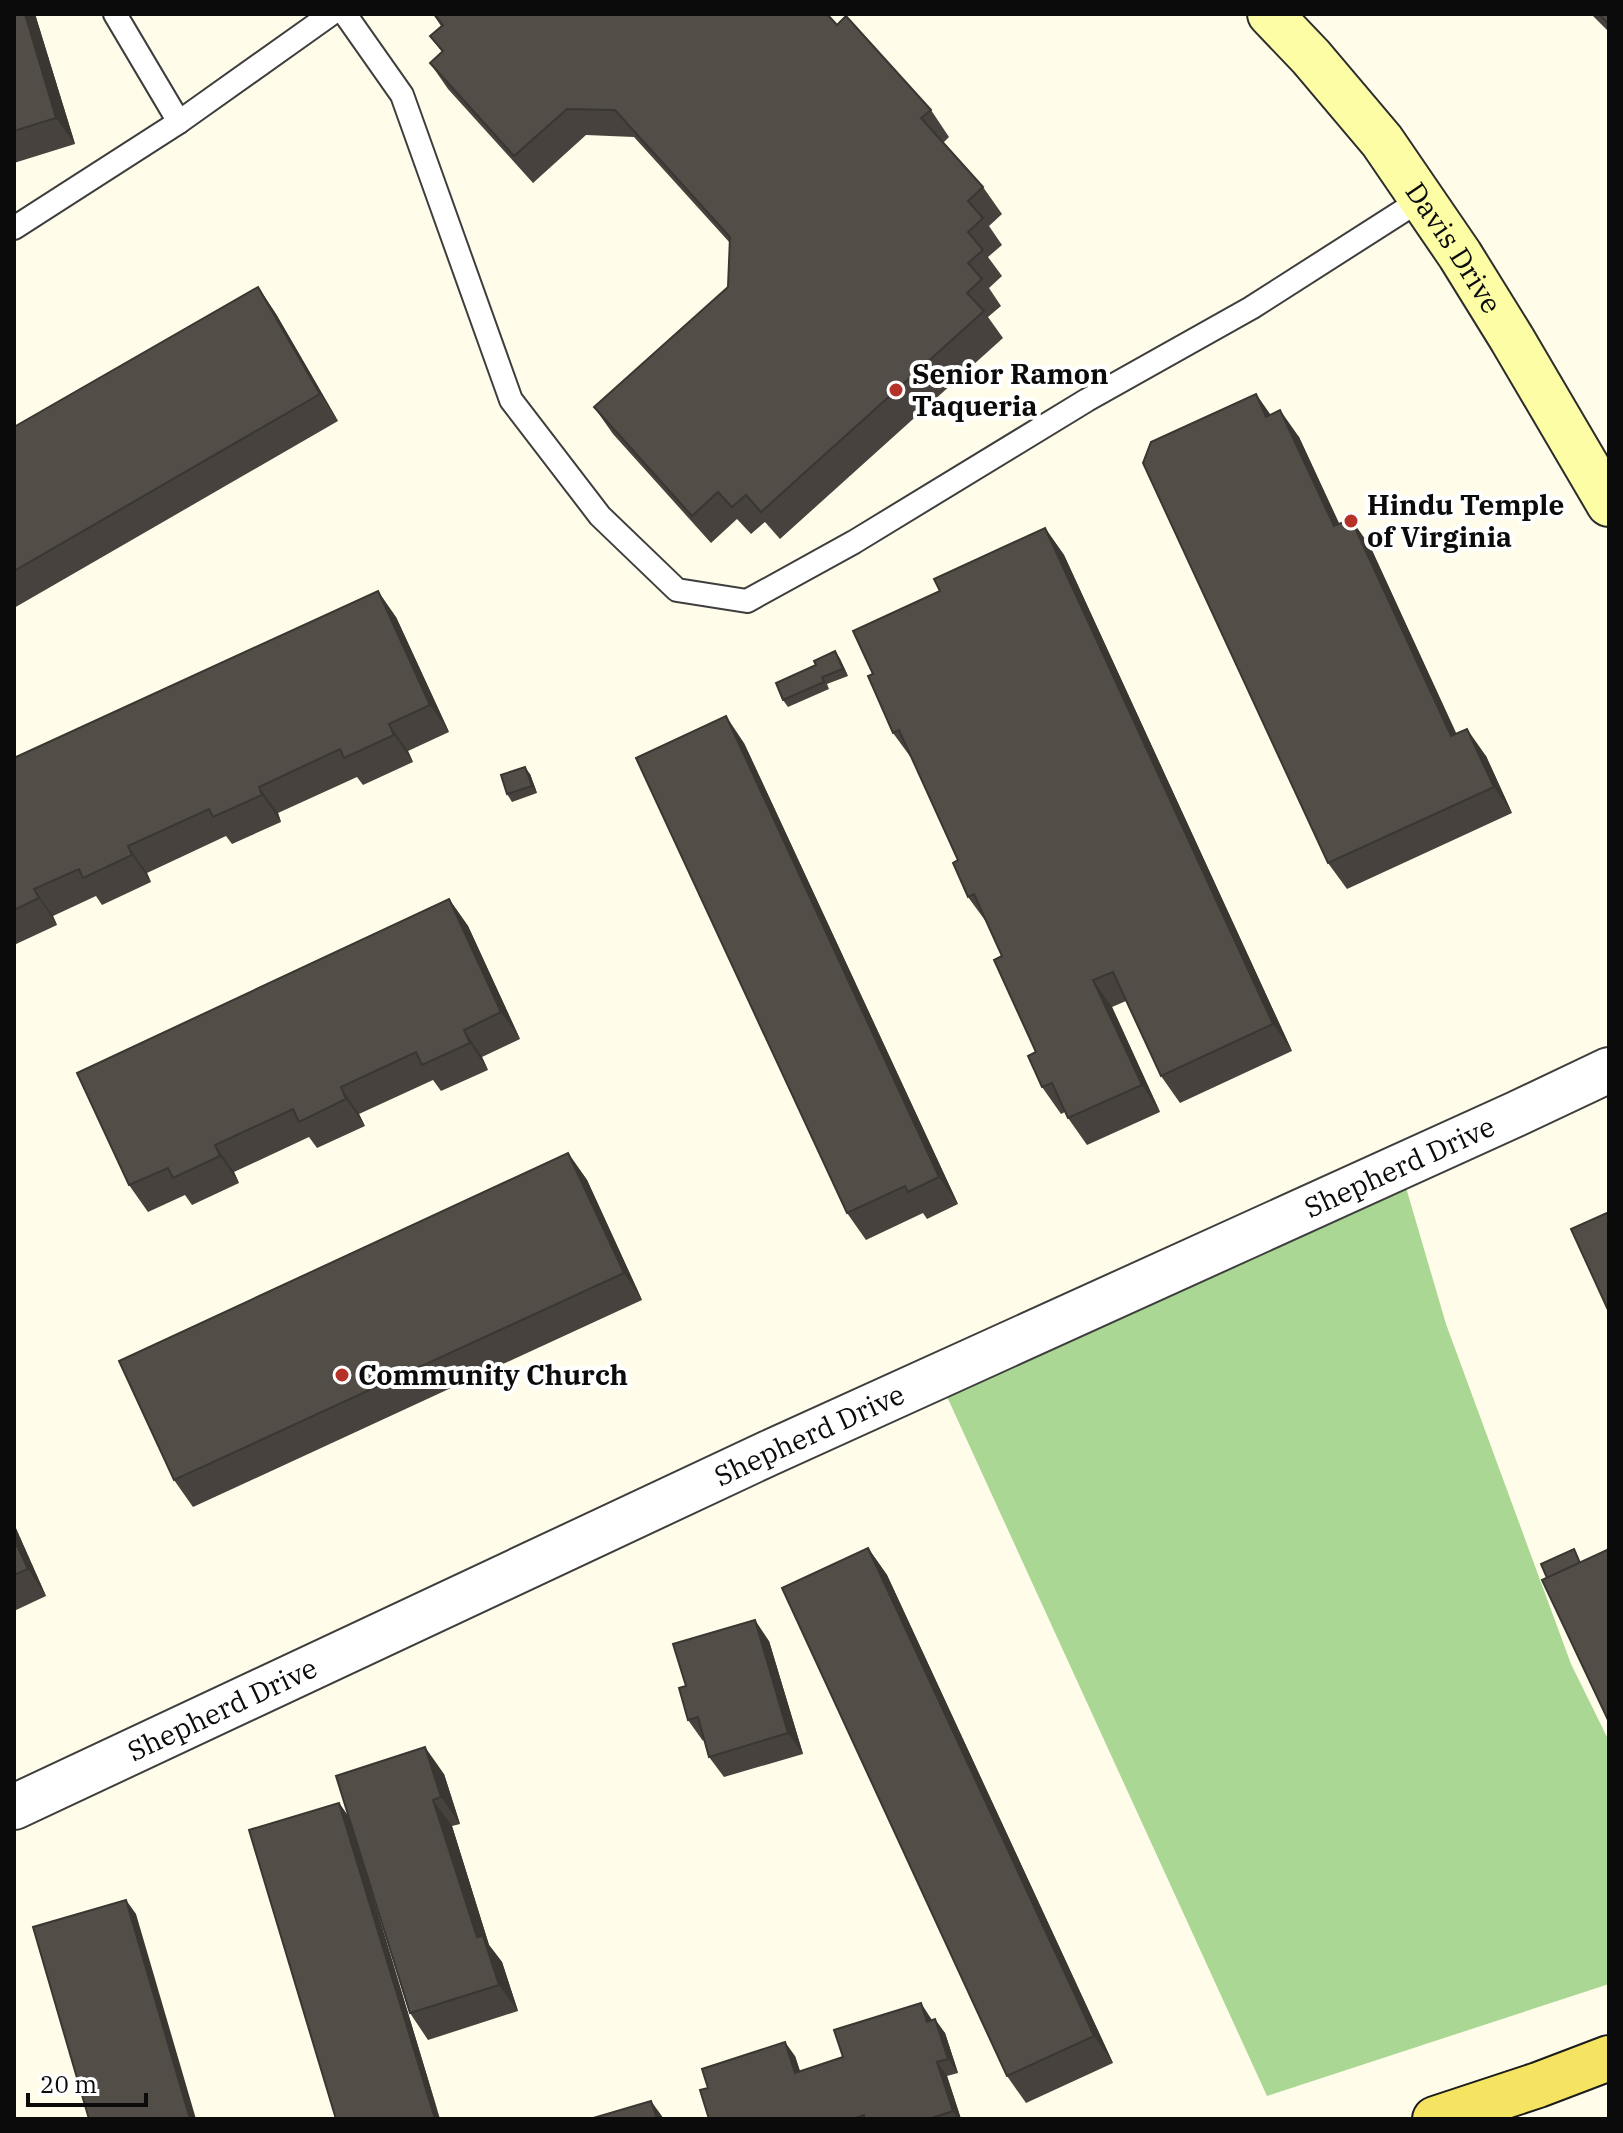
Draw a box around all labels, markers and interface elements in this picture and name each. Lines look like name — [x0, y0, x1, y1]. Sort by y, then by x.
street label: Davis Drive — [1398, 175, 1510, 320]
place label: Senior Ramon Taqueria — [912, 355, 1109, 424]
marker: Senior Ramon Taqueria — [887, 381, 905, 399]
place label: Hindu Temple of Virginia — [1367, 486, 1564, 555]
marker: Hindu Temple of Virginia — [1342, 512, 1360, 530]
street label: Shepherd Drive — [1298, 1107, 1500, 1226]
place label: Community Church — [358, 1356, 628, 1393]
marker: Community Church — [333, 1366, 351, 1384]
street label: Shepherd Drive — [708, 1375, 910, 1494]
street label: Shepherd Drive — [121, 1649, 323, 1769]
scale bar — [28, 2057, 146, 2107]
text: 20 m — [40, 2068, 97, 2100]

